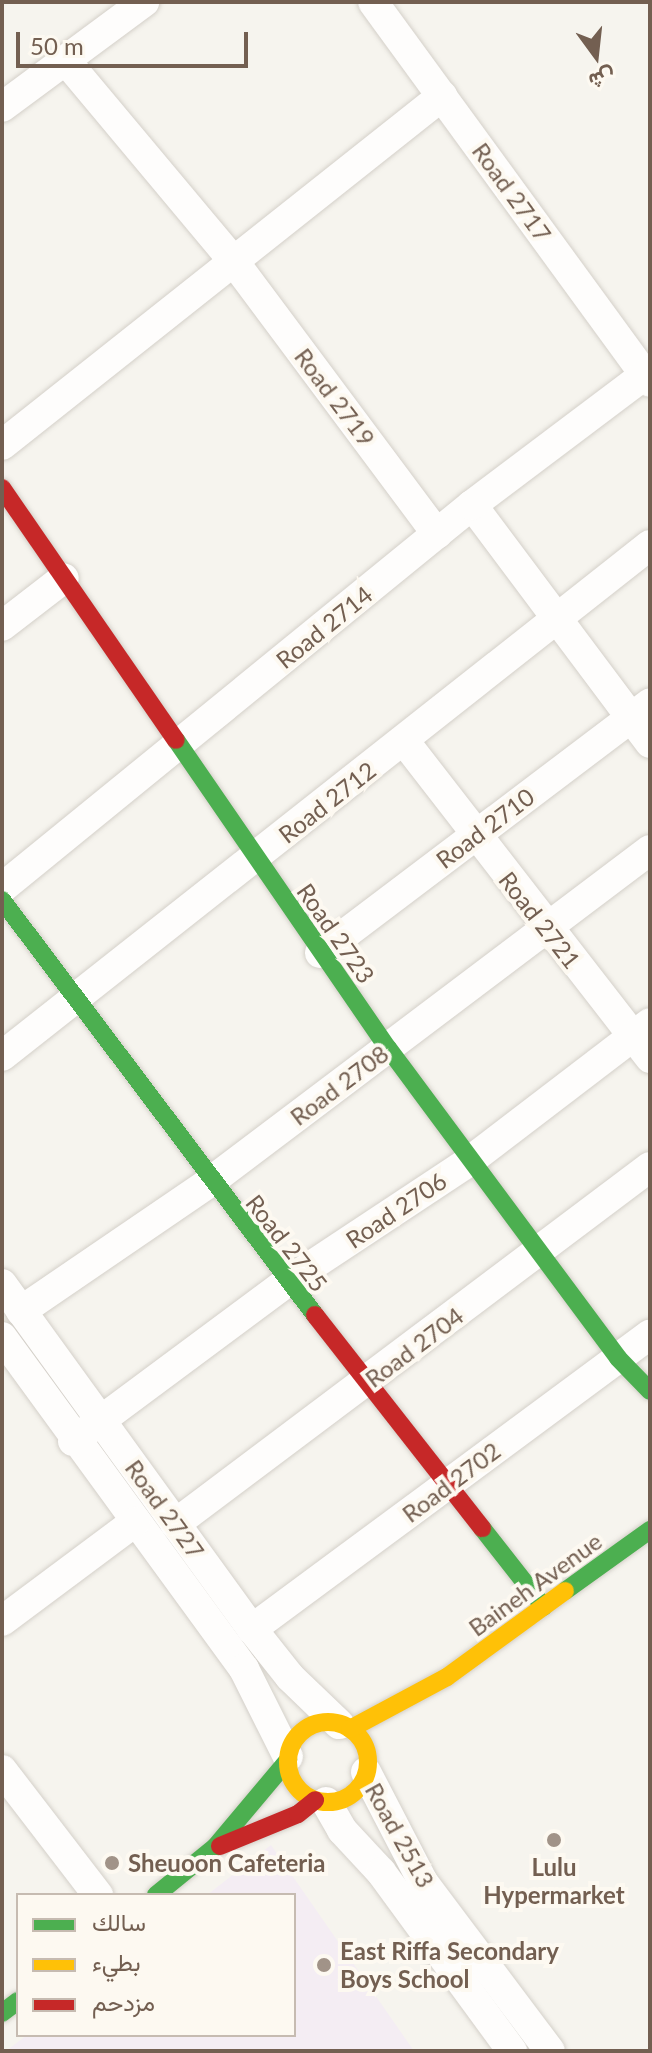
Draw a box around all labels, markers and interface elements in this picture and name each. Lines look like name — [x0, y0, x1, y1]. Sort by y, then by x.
scale bar — [20, 16, 252, 66]
north arrow — [556, 16, 636, 96]
text: 50 m — [30, 31, 84, 60]
text: ش — [586, 63, 619, 96]
street label: Road 2717 — [467, 137, 557, 247]
street label: Road 2719 — [289, 342, 381, 452]
street label: Road 2714 — [270, 580, 378, 674]
street label: Road 2712 — [273, 755, 381, 849]
street label: Road 2710 — [430, 782, 540, 874]
street label: Road 2721 — [493, 866, 587, 974]
street label: Road 2723 — [291, 878, 381, 988]
street label: Road 2708 — [284, 1039, 394, 1131]
street label: Road 2706 — [340, 1166, 452, 1254]
street label: Road 2725 — [240, 1189, 334, 1297]
street label: Road 2704 — [359, 1301, 469, 1393]
street label: Road 2702 — [396, 1436, 506, 1528]
street label: Road 2727 — [120, 1454, 210, 1564]
street label: Baineh Avenue — [463, 1526, 607, 1642]
street label: Road 2513 — [360, 1778, 440, 1892]
marker: Lulu Hypermarket — [545, 1831, 563, 1849]
place label: Sheuoon Cafeteria — [128, 1849, 326, 1877]
place label: Lulu Hypermarket — [483, 1853, 625, 1909]
marker: Sheuoon Cafeteria — [103, 1854, 121, 1872]
legend — [16, 1893, 296, 2037]
text: سالك — [92, 1907, 146, 1936]
place label: East Riffa Secondary Boys School — [340, 1937, 559, 1993]
text: بطيء — [92, 1947, 141, 1976]
marker: East Riffa Secondary Boys School — [315, 1956, 333, 1974]
text: مزدحم — [92, 1987, 155, 2016]

